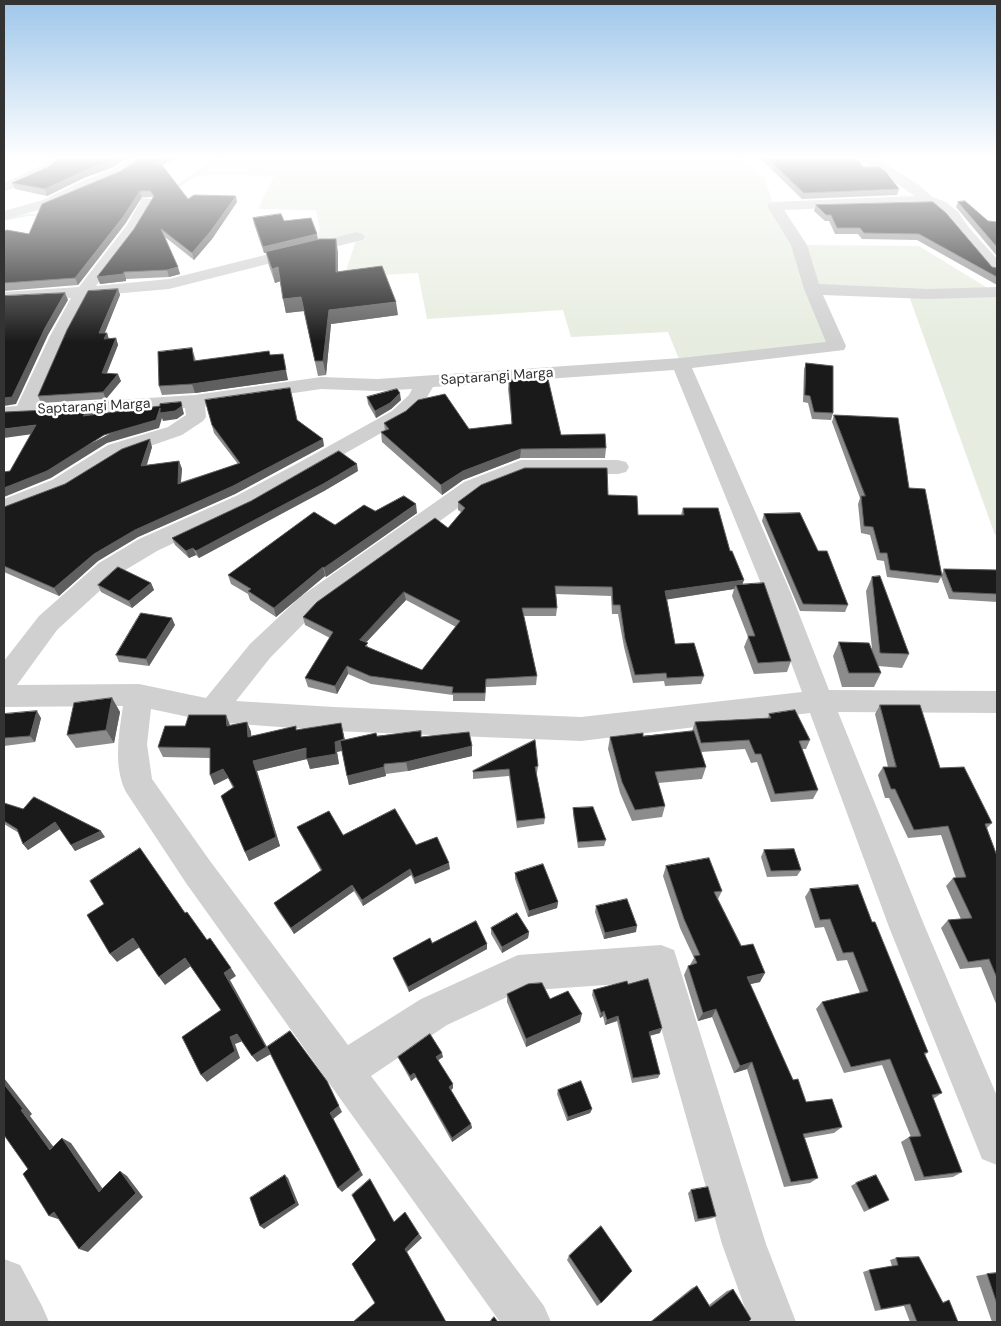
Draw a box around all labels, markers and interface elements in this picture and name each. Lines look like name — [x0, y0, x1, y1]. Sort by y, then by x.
street label: Saptarangi Marga — [440, 365, 554, 389]
street label: Saptarangi Marga — [37, 396, 151, 418]

